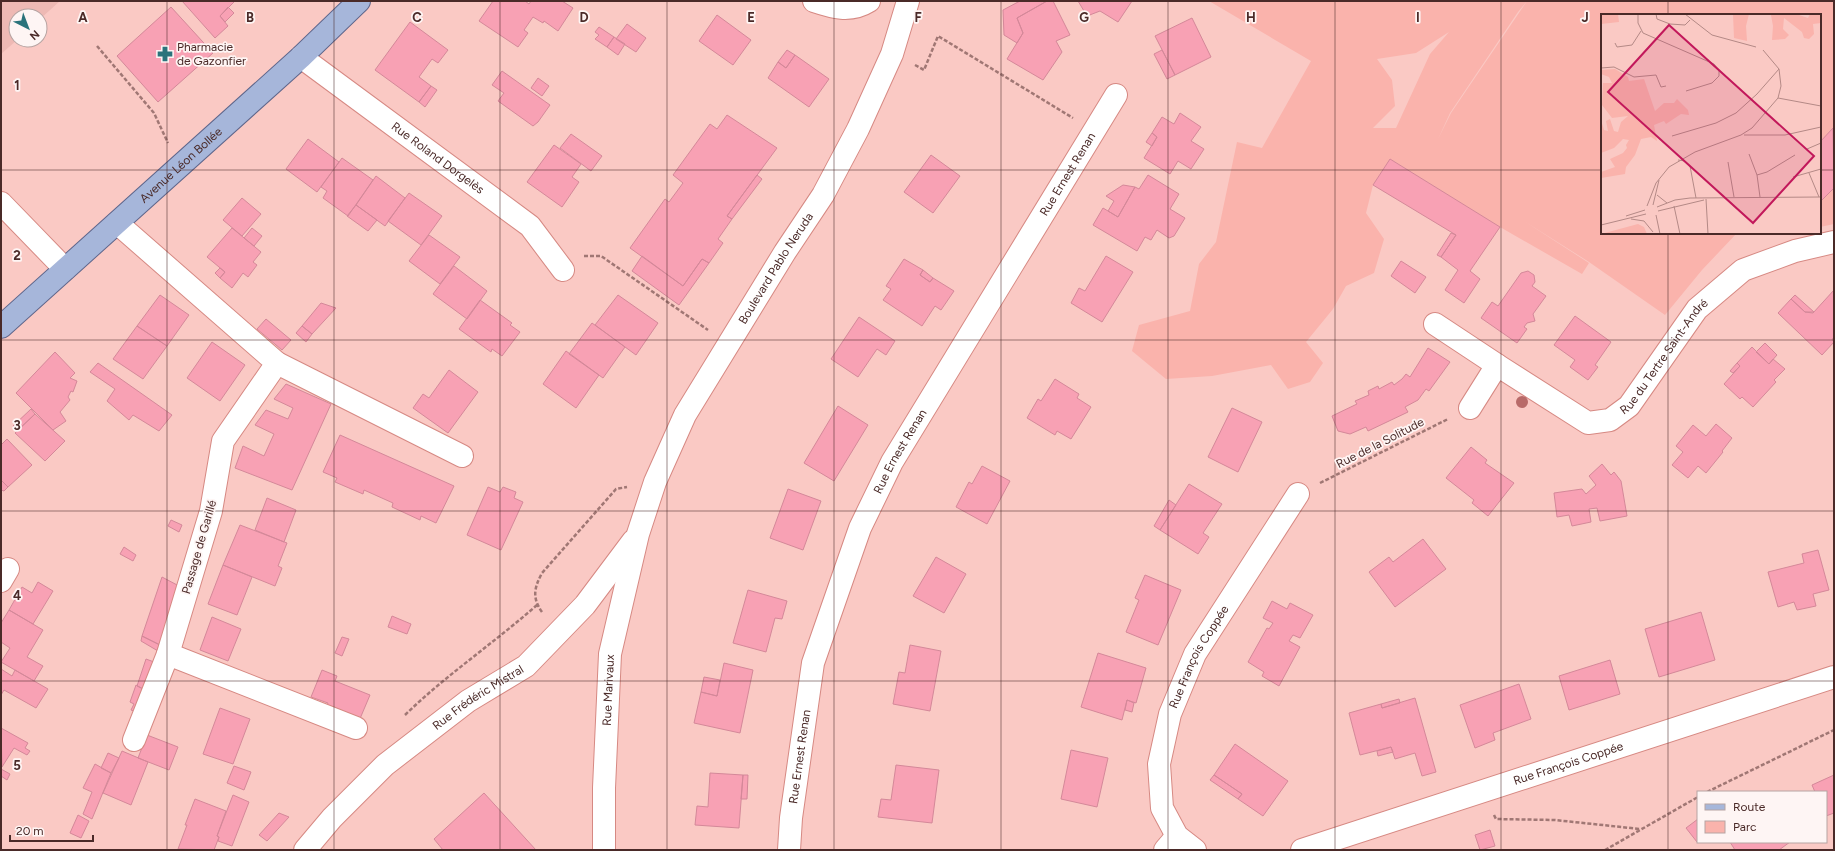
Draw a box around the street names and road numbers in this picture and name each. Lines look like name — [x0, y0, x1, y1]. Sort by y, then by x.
street label: Rue Roland Dorgelès — [389, 119, 487, 197]
street label: Avenue Léon Bollée — [137, 124, 225, 206]
street label: Rue Ernest Renan — [1037, 130, 1098, 218]
street label: Boulevard Pablo Neruda — [736, 210, 816, 326]
street label: Rue du Tertre Saint-André — [1617, 296, 1711, 417]
street label: Rue Ernest Renan — [871, 406, 930, 496]
street label: Rue de la Solitude — [1334, 415, 1427, 471]
street label: Passage de Garillé — [179, 498, 219, 596]
street label: Rue François Coppée — [1166, 602, 1232, 710]
street label: Rue Marivaux — [600, 654, 617, 726]
street label: Rue Frédéric Mistral — [430, 662, 526, 733]
street label: Rue Ernest Renan — [786, 708, 813, 805]
street label: Rue François Coppée — [1512, 739, 1625, 788]

